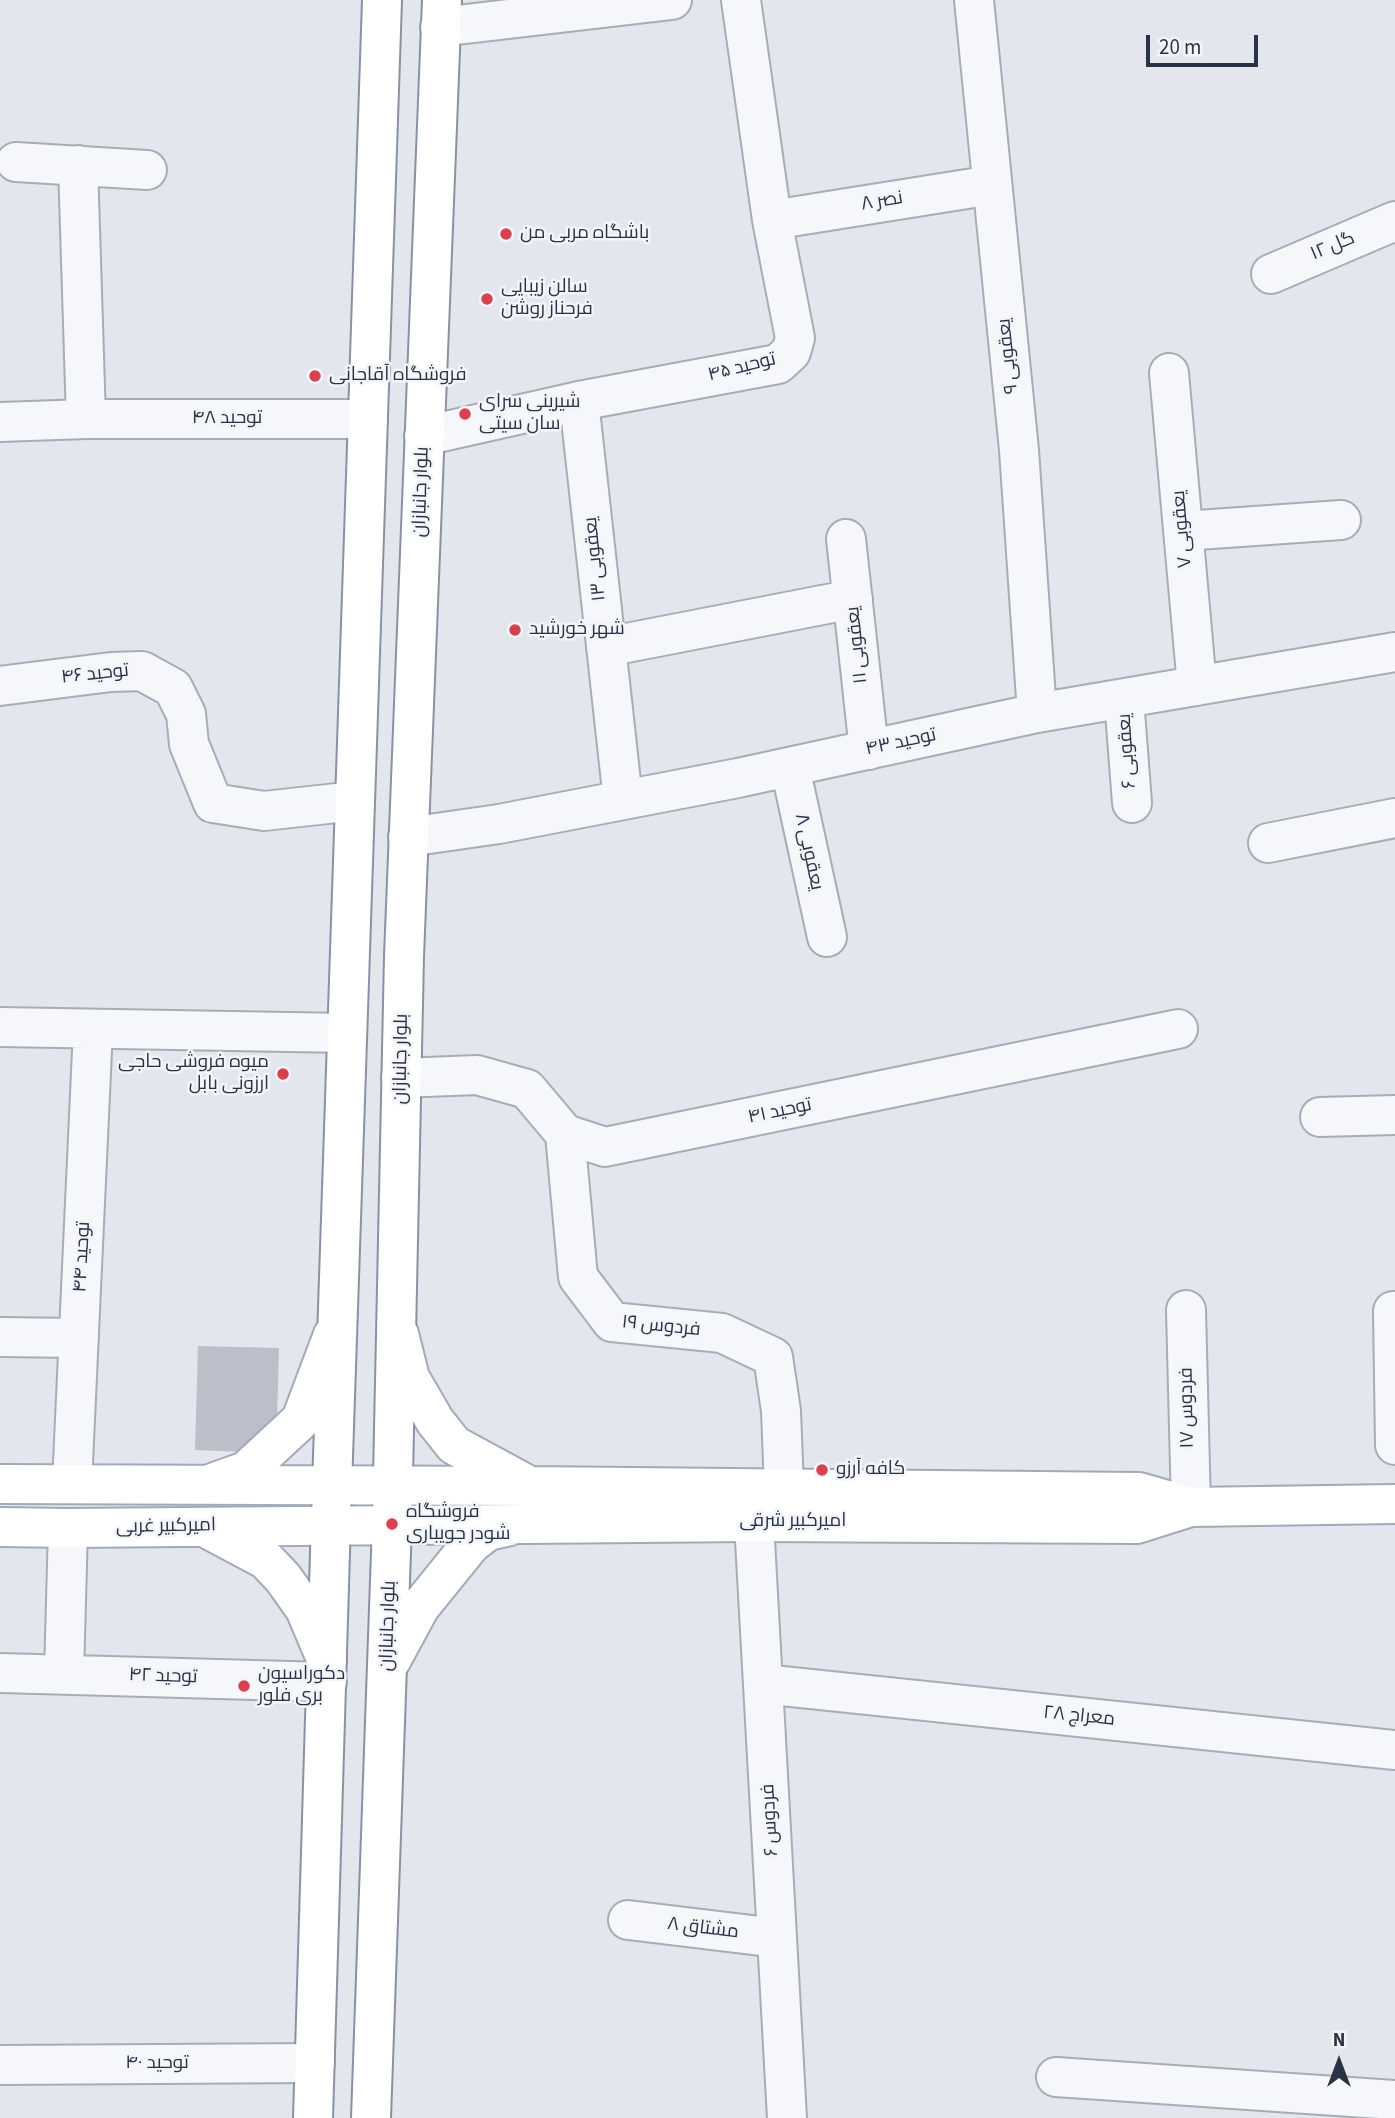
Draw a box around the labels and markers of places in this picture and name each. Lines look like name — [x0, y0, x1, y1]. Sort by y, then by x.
place label: باشگاه مربی من — [520, 223, 649, 245]
marker: باشگاه مربی من — [498, 226, 514, 242]
place label: سالن زیبایی فرحناز روشن — [501, 277, 593, 321]
marker: سالن زیبایی فرحناز روشن — [479, 291, 495, 307]
place label: فروشگاه آقاجانی — [329, 365, 467, 387]
marker: فروشگاه آقاجانی — [307, 368, 323, 384]
place label: شیرینی سرای سان سیتی — [479, 392, 580, 436]
marker: شیرینی سرای سان سیتی — [457, 406, 473, 422]
place label: شهر خورشید — [529, 619, 625, 641]
marker: شهر خورشید — [507, 622, 523, 638]
place label: میوه فروشی حاجی ارزونی بابل — [118, 1052, 269, 1096]
marker: میوه فروشی حاجی ارزونی بابل — [275, 1066, 291, 1082]
place label: کافه آرزو — [836, 1459, 905, 1481]
marker: کافه آرزو — [814, 1462, 830, 1478]
place label: فروشگاه شودر جویباری — [406, 1502, 510, 1546]
marker: فروشگاه شودر جویباری — [384, 1516, 400, 1532]
place label: دکوراسیون بری فلور — [258, 1664, 345, 1708]
marker: دکوراسیون بری فلور — [236, 1678, 252, 1694]

